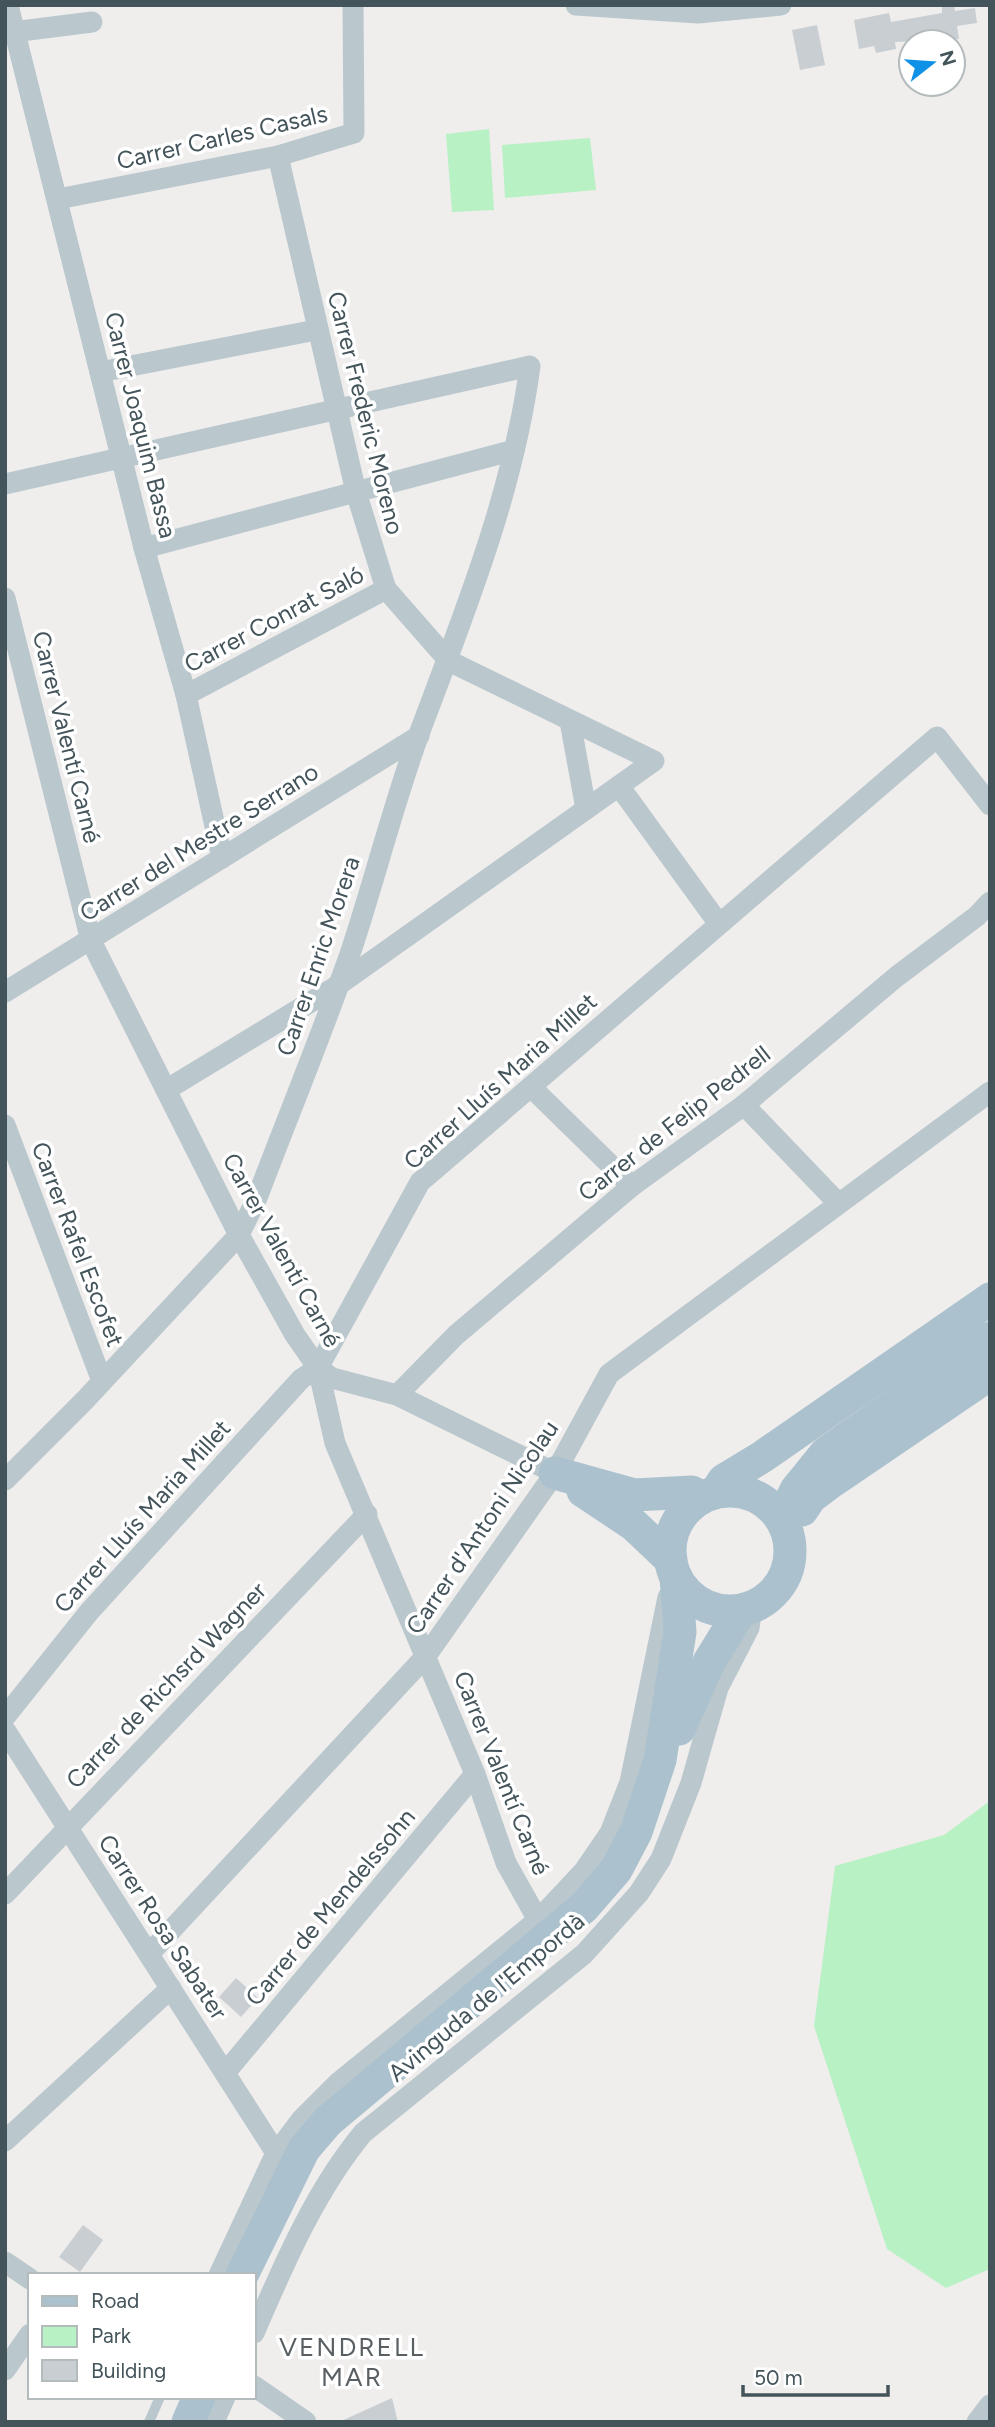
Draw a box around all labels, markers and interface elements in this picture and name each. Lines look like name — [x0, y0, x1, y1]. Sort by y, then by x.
north arrow — [897, 28, 967, 98]
text: N — [935, 48, 961, 69]
street label: Carrer Carles Casals — [114, 99, 330, 175]
street label: Carrer Frederic Moreno — [322, 288, 410, 538]
street label: Carrer Joaquim Bassa — [99, 309, 183, 541]
street label: Carrer Conrat Saló — [179, 559, 369, 679]
street label: Carrer Valentí Carné — [27, 628, 107, 846]
street label: Carrer del Mestre Serrano — [74, 757, 324, 927]
street label: Carrer Enric Morera — [270, 853, 366, 1059]
street label: Carrer Lluís Maria Millet — [397, 987, 603, 1175]
street label: Carrer de Felip Pedrell — [572, 1039, 776, 1207]
street label: Carrer Rafel Escofet — [26, 1138, 130, 1350]
street label: Carrer Valentí Carné — [217, 1148, 347, 1352]
street label: Carrer Lluís Maria Millet — [48, 1413, 236, 1619]
street label: Carrer d'Antoni Nicolau — [400, 1415, 564, 1639]
street label: Carrer de Richsrd Wagner — [60, 1576, 272, 1794]
street label: Carrer Valentí Carné — [448, 1667, 556, 1879]
street label: Carrer de Mendelssohn — [239, 1803, 421, 2011]
street label: Carrer Rosa Sabater — [92, 1829, 234, 2025]
street label: Avinguda de l'Empordà — [382, 1906, 590, 2088]
legend — [28, 2273, 256, 2399]
text: Road — [91, 2288, 139, 2313]
text: Park — [91, 2323, 132, 2348]
district label: VENDRELL MAR — [279, 2331, 425, 2393]
scale bar — [743, 2354, 888, 2398]
text: Building — [91, 2358, 166, 2383]
text: 50 m — [754, 2365, 803, 2390]

